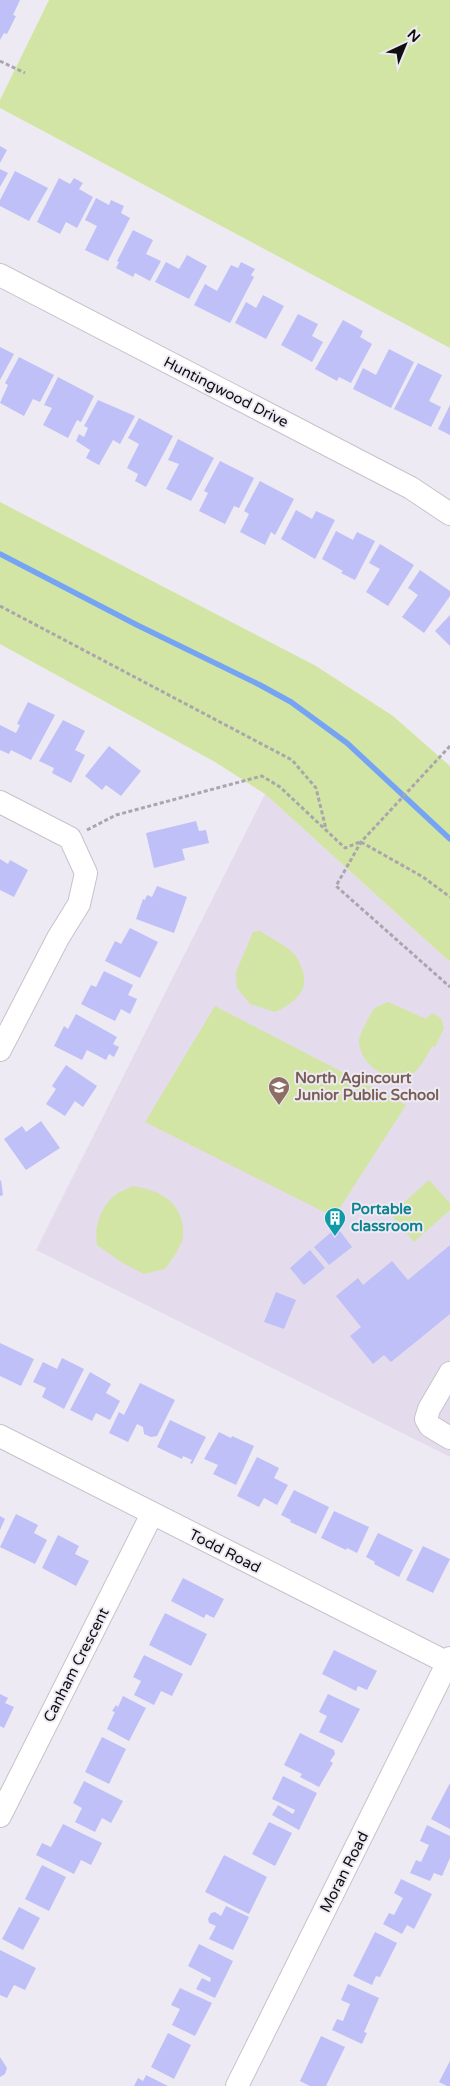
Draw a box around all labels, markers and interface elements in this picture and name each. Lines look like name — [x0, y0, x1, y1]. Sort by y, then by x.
north arrow — [380, 20, 430, 70]
text: N — [404, 26, 424, 46]
street label: Huntingwood Drive — [161, 353, 291, 431]
place label: North Agincourt Junior Public School — [294, 1069, 439, 1104]
school or university icon: North Agincourt Junior Public School — [267, 1075, 291, 1106]
place label: Portable classroom — [351, 1200, 423, 1235]
building icon: Portable classroom — [323, 1206, 347, 1237]
street label: Todd Road — [186, 1525, 264, 1577]
street label: Canham Crescent — [39, 1605, 113, 1725]
street label: Moran Road — [316, 1829, 372, 1915]

